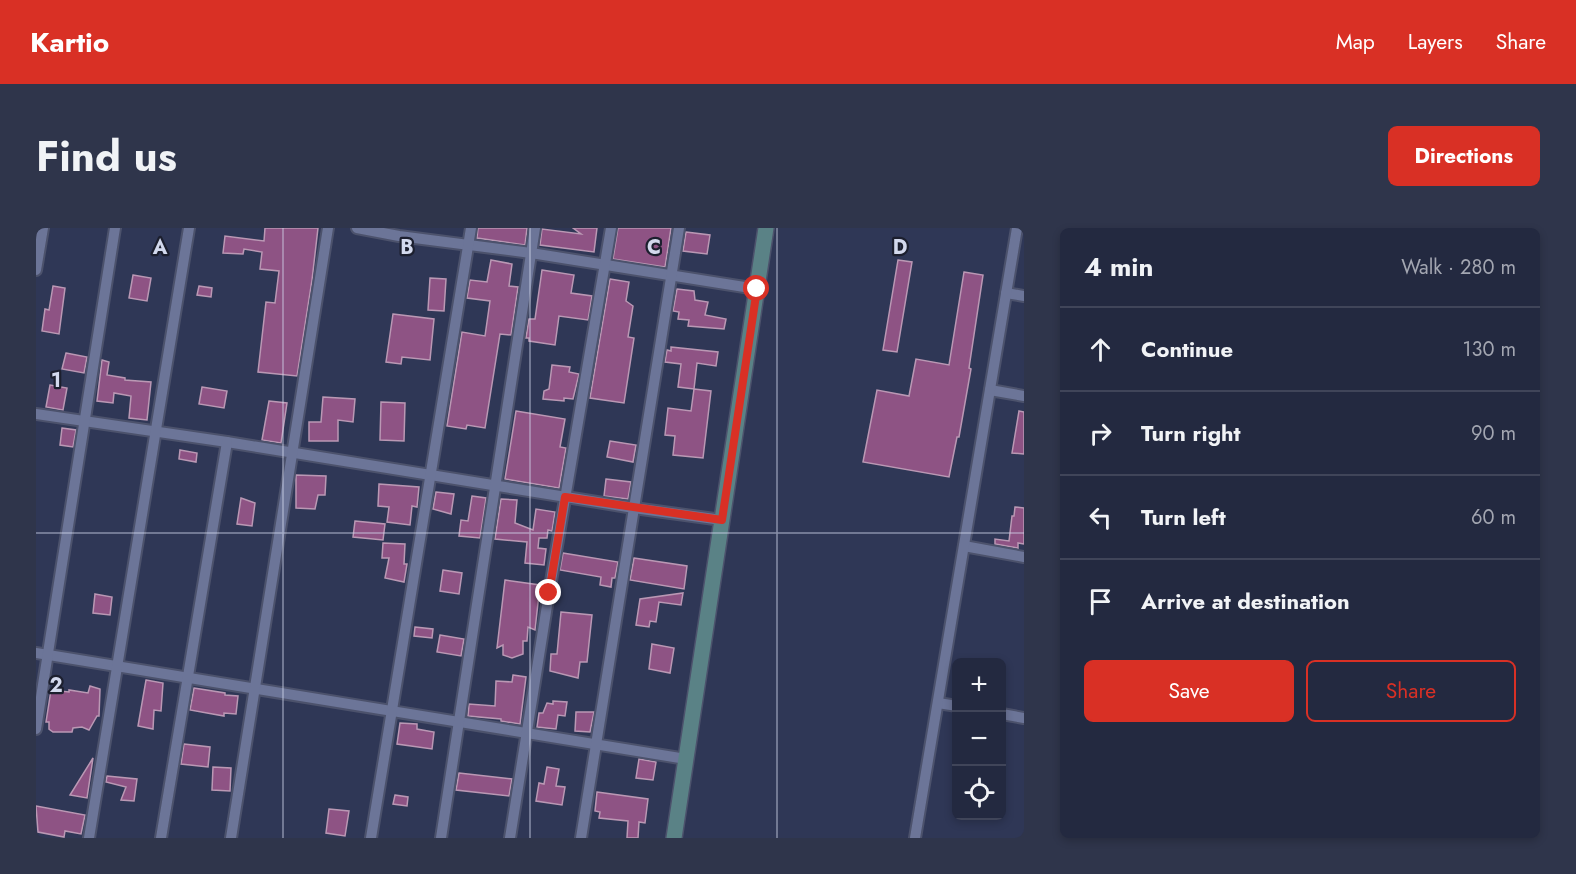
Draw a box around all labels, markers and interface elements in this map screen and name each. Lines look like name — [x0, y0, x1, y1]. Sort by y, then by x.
text: Kartio — [30, 22, 109, 63]
text: Map — [1336, 27, 1375, 57]
text: Layers — [1408, 27, 1463, 57]
text: Share — [1496, 27, 1546, 57]
text: Find us — [36, 126, 177, 187]
button: Directions — [1388, 126, 1540, 186]
text: A — [152, 233, 168, 262]
text: B — [400, 233, 414, 262]
text: C — [647, 233, 661, 262]
text: D — [893, 233, 907, 262]
text: 4 min — [1084, 248, 1153, 286]
text: Walk · 280 m — [1401, 253, 1516, 282]
route start — [743, 275, 769, 301]
icon: ahead — [1084, 333, 1117, 366]
text: Continue — [1141, 333, 1233, 365]
text: 130 m — [1462, 335, 1516, 364]
text: 1 — [51, 366, 61, 395]
icon: right — [1084, 417, 1117, 450]
text: Turn right — [1141, 417, 1241, 449]
text: 90 m — [1471, 419, 1516, 448]
icon: left — [1084, 501, 1117, 534]
text: Turn left — [1141, 501, 1226, 533]
text: 60 m — [1471, 503, 1516, 532]
route end — [535, 579, 561, 605]
icon: arrive — [1084, 585, 1117, 618]
text: Arrive at destination — [1141, 585, 1350, 617]
map controls — [952, 658, 1006, 820]
button: + — [952, 658, 1006, 712]
button: Save — [1084, 660, 1294, 722]
button: Share — [1306, 660, 1516, 722]
text: 2 — [49, 671, 63, 700]
button: − — [952, 712, 1006, 766]
button: locate — [952, 766, 1006, 820]

